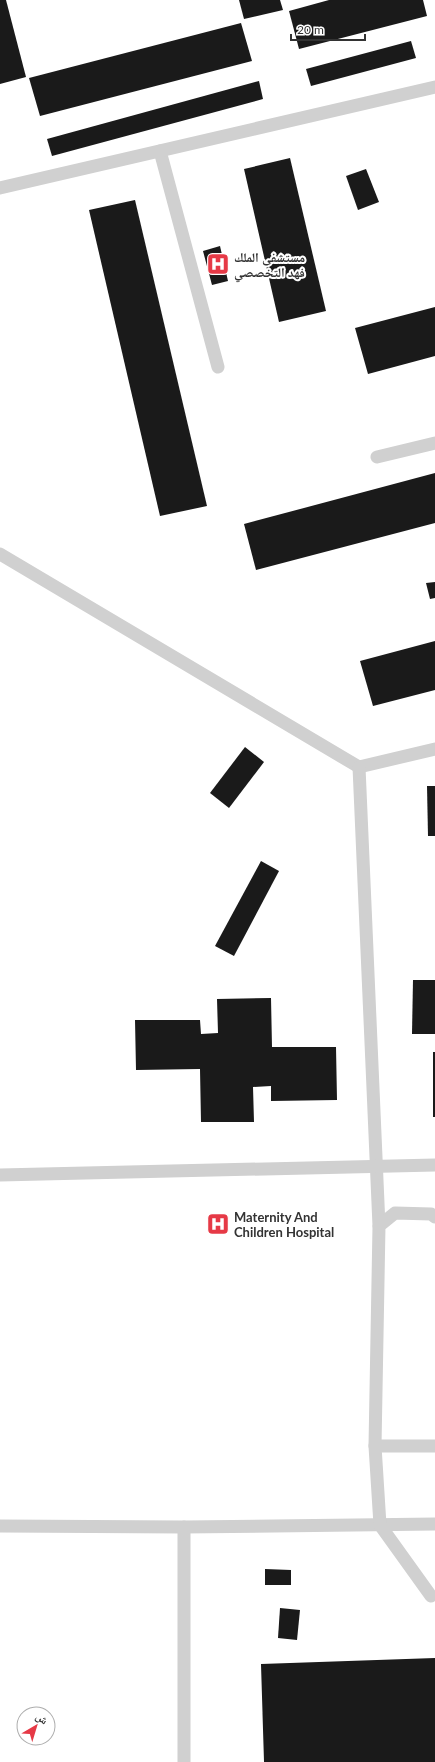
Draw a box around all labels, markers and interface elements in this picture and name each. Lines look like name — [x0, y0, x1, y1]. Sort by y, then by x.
scale bar — [291, 16, 365, 42]
text: 20 m — [297, 22, 324, 37]
place label: مستشفى الملك فهد التخصصي — [234, 249, 305, 283]
hospital icon: مستشفى الملك فهد التخصصي — [205, 251, 231, 277]
place label: Maternity And Children Hospital — [234, 1209, 334, 1240]
hospital icon: Maternity And Children Hospital — [205, 1211, 231, 1237]
north arrow — [16, 1706, 56, 1746]
text: ش — [33, 1709, 51, 1728]

